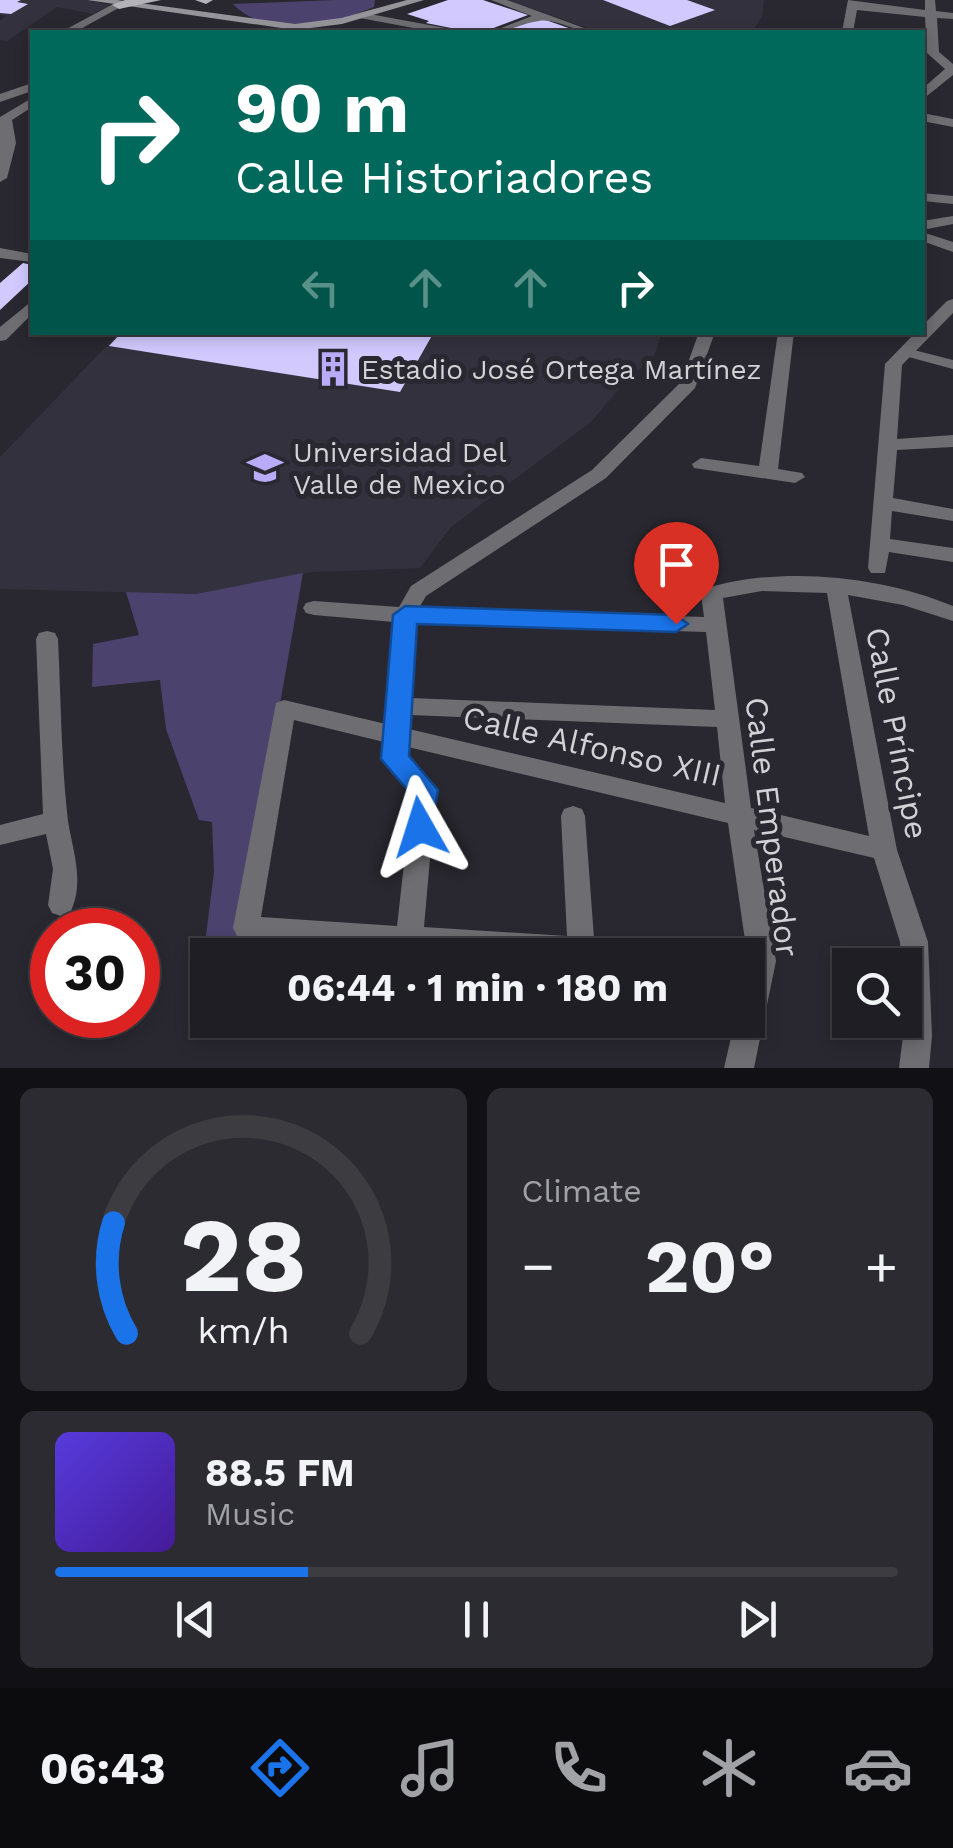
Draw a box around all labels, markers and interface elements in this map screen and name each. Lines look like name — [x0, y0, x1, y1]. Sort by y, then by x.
text: 90 m — [235, 67, 409, 149]
icon: right — [70, 70, 200, 200]
text: Calle Historiadores — [235, 151, 653, 204]
icon: left — [293, 260, 348, 315]
icon: ahead — [398, 260, 453, 315]
icon: ahead — [503, 260, 558, 315]
icon: right — [608, 260, 663, 315]
building icon: Estadio José Ortega Martínez — [314, 350, 352, 388]
place label: Estadio José Ortega Martínez — [361, 353, 762, 386]
place label: Universidad Del Valle de Mexico — [293, 436, 507, 501]
school or university icon: Universidad Del Valle de Mexico — [246, 449, 284, 487]
pin — [634, 522, 719, 625]
icon: arrive — [649, 537, 704, 592]
street label: Calle Príncipe — [858, 624, 936, 842]
street label: Calle Emperador — [737, 695, 807, 959]
street label: Calle Alfonso XIII — [459, 698, 725, 794]
position arrow — [368, 775, 472, 879]
speed limit sign: 30 — [30, 908, 160, 1038]
map controls — [832, 948, 922, 1038]
button: search — [832, 948, 922, 1038]
text: 06:44 · 1 min · 180 m — [287, 966, 668, 1010]
text: Climate — [522, 1172, 642, 1210]
text: 28 — [180, 1194, 307, 1316]
text: 20° — [645, 1222, 775, 1310]
text: − — [522, 1234, 555, 1298]
text: + — [865, 1234, 898, 1298]
text: km/h — [197, 1310, 289, 1352]
text: 88.5 FM — [205, 1451, 355, 1495]
text: Music — [205, 1495, 295, 1533]
icon: previous — [168, 1592, 223, 1647]
icon: pause — [449, 1592, 504, 1647]
icon: next — [730, 1592, 785, 1647]
icon: directions — [245, 1733, 315, 1803]
icon: music — [395, 1733, 465, 1803]
icon: phone — [544, 1733, 614, 1803]
icon: climate — [694, 1733, 764, 1803]
icon: car — [843, 1733, 913, 1803]
text: 06:43 — [40, 1742, 166, 1795]

